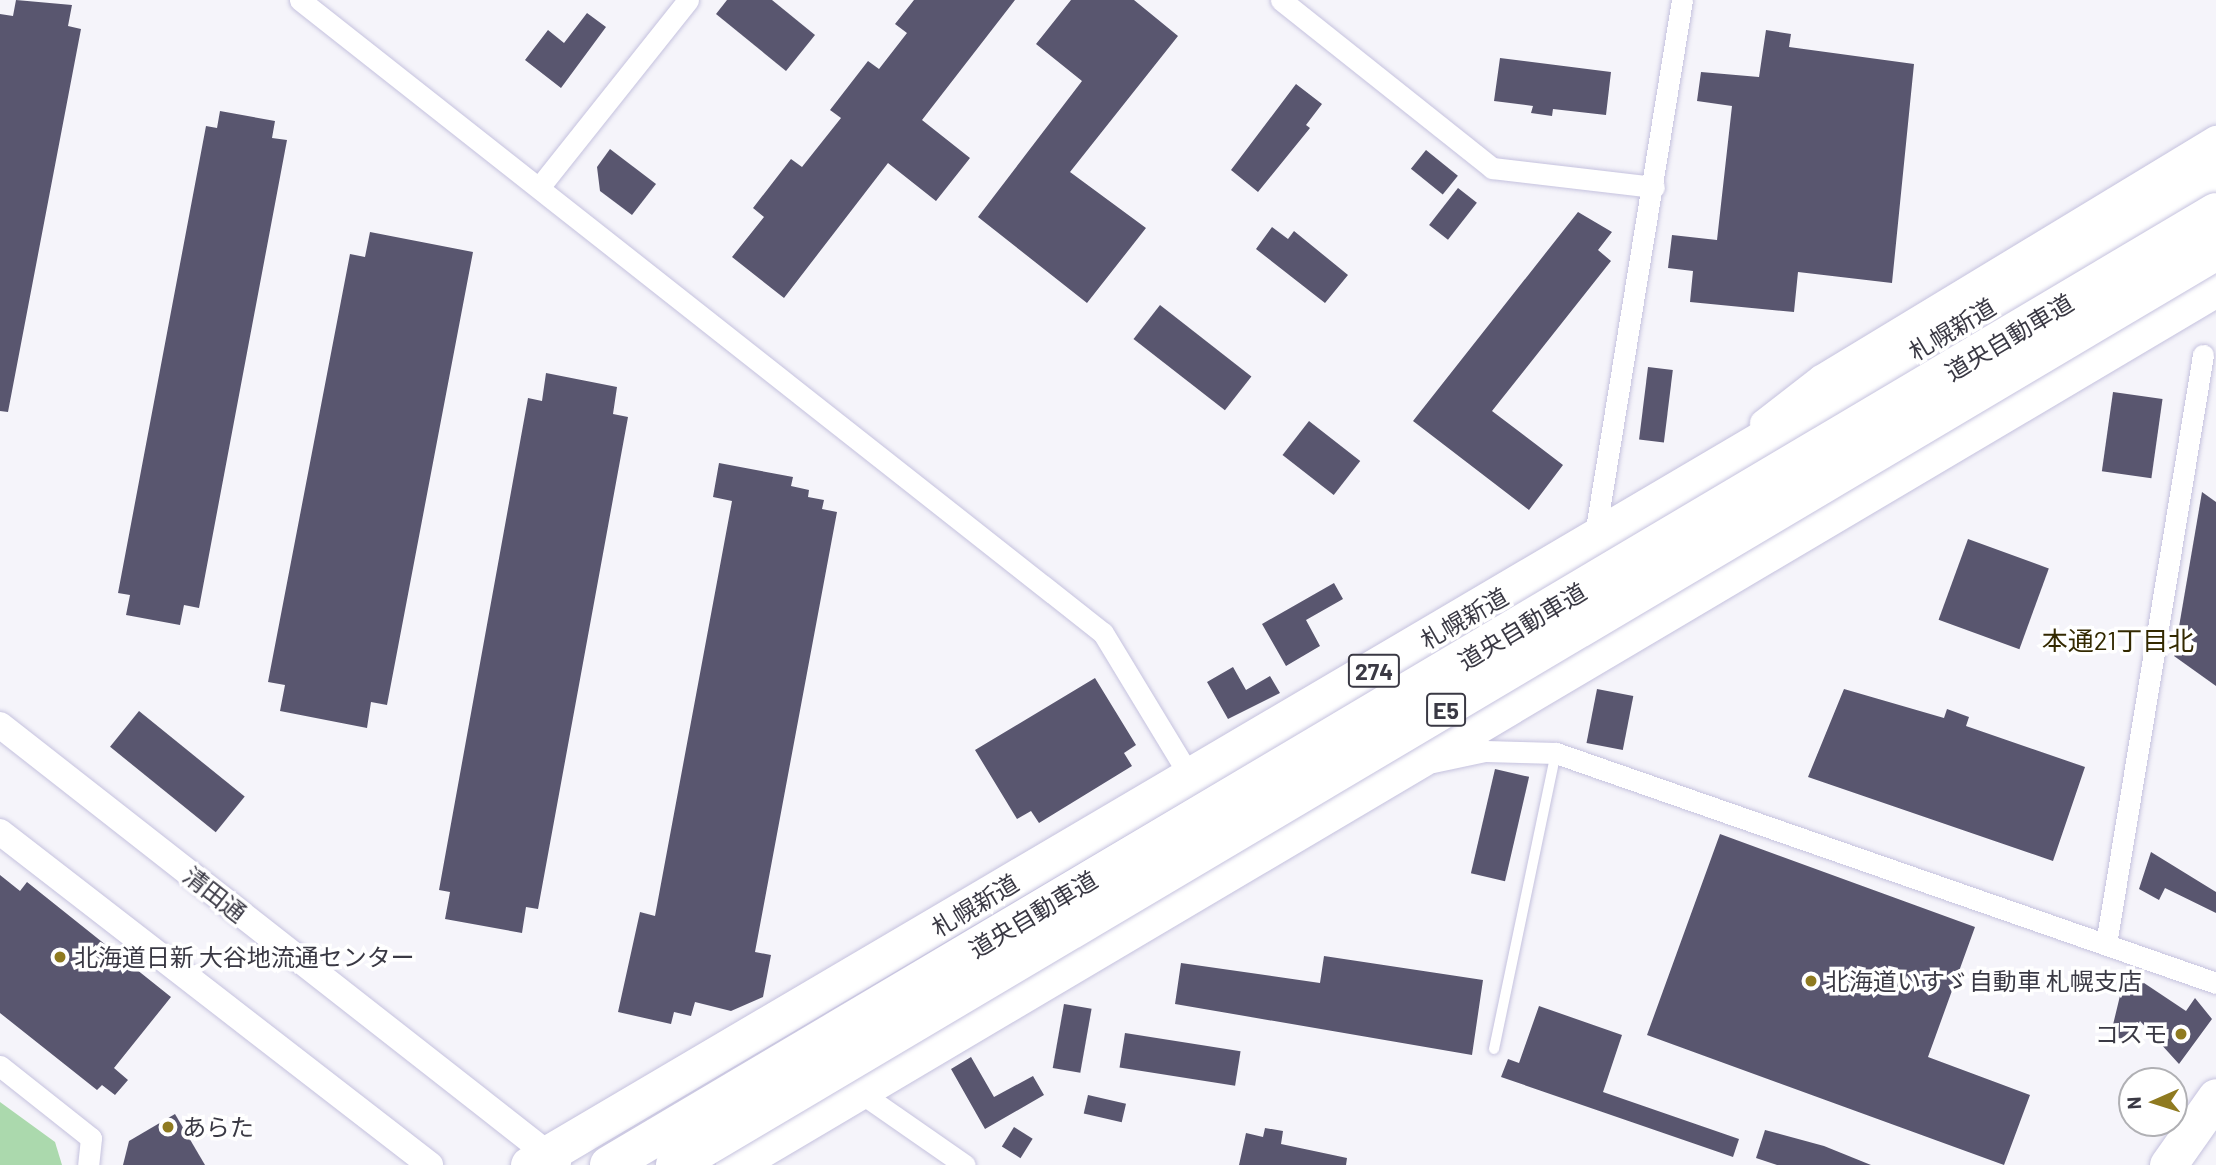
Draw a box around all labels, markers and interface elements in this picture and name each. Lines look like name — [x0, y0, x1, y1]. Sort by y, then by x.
street label: 道央自動車道 — [1940, 288, 2078, 386]
street label: 札幌新道 — [1903, 292, 2001, 366]
street label: 道央自動車道 — [1453, 577, 1591, 675]
street label: 札幌新道 — [1415, 582, 1513, 654]
district label: 本通21丁目北 — [2042, 624, 2194, 656]
road number: 274 — [1348, 652, 1400, 691]
road number: E5 — [1425, 690, 1467, 730]
street label: 清田通 — [178, 860, 252, 928]
street label: 道央自動車道 — [964, 865, 1102, 963]
street label: 札幌新道 — [926, 868, 1024, 942]
place label: 北海道日新 大谷地流通センター — [74, 943, 415, 971]
marker: 北海道日新 大谷地流通センター — [52, 949, 68, 965]
place label: 北海道いすゞ自動車 札幌支店 — [1825, 967, 2142, 995]
marker: 北海道いすゞ自動車 札幌支店 — [1803, 973, 1819, 989]
place label: コスモ — [2095, 1020, 2167, 1048]
marker: コスモ — [2173, 1026, 2189, 1042]
north arrow — [2118, 1067, 2188, 1137]
text: N — [2122, 1096, 2145, 1110]
place label: あらた — [182, 1113, 254, 1141]
marker: あらた — [160, 1119, 176, 1135]

